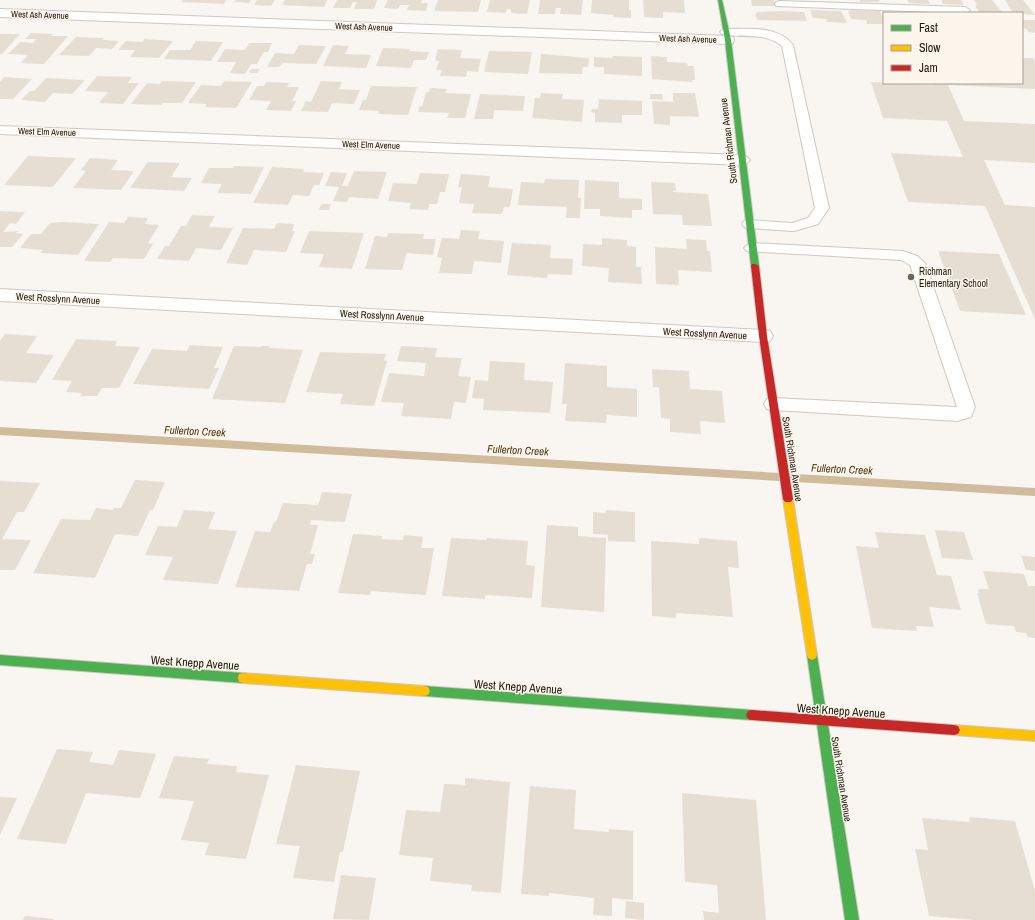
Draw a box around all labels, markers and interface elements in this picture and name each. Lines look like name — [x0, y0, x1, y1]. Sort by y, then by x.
street label: West Ash Avenue — [11, 8, 69, 22]
legend — [883, 12, 1023, 84]
street label: West Ash Avenue — [335, 20, 393, 34]
text: Fast — [919, 20, 938, 36]
street label: West Ash Avenue — [659, 32, 717, 46]
text: Slow — [919, 40, 941, 56]
text: Jam — [919, 60, 938, 76]
street label: South Richman Avenue — [717, 97, 740, 184]
street label: West Elm Avenue — [18, 125, 76, 139]
street label: West Elm Avenue — [342, 138, 400, 152]
place label: Richman Elementary School — [919, 265, 988, 290]
marker: Richman Elementary School — [906, 272, 916, 282]
street label: West Rosslynn Avenue — [16, 290, 101, 307]
street label: West Rosslynn Avenue — [340, 307, 425, 324]
street label: West Rosslynn Avenue — [663, 325, 748, 342]
street label: South Richman Avenue — [779, 416, 806, 503]
water label: Fullerton Creek — [164, 422, 227, 440]
water label: Fullerton Creek — [487, 441, 550, 459]
water label: Fullerton Creek — [811, 460, 874, 478]
street label: West Knepp Avenue — [150, 652, 240, 674]
street label: West Knepp Avenue — [473, 676, 563, 698]
street label: West Knepp Avenue — [796, 700, 886, 722]
street label: South Richman Avenue — [828, 736, 855, 823]

